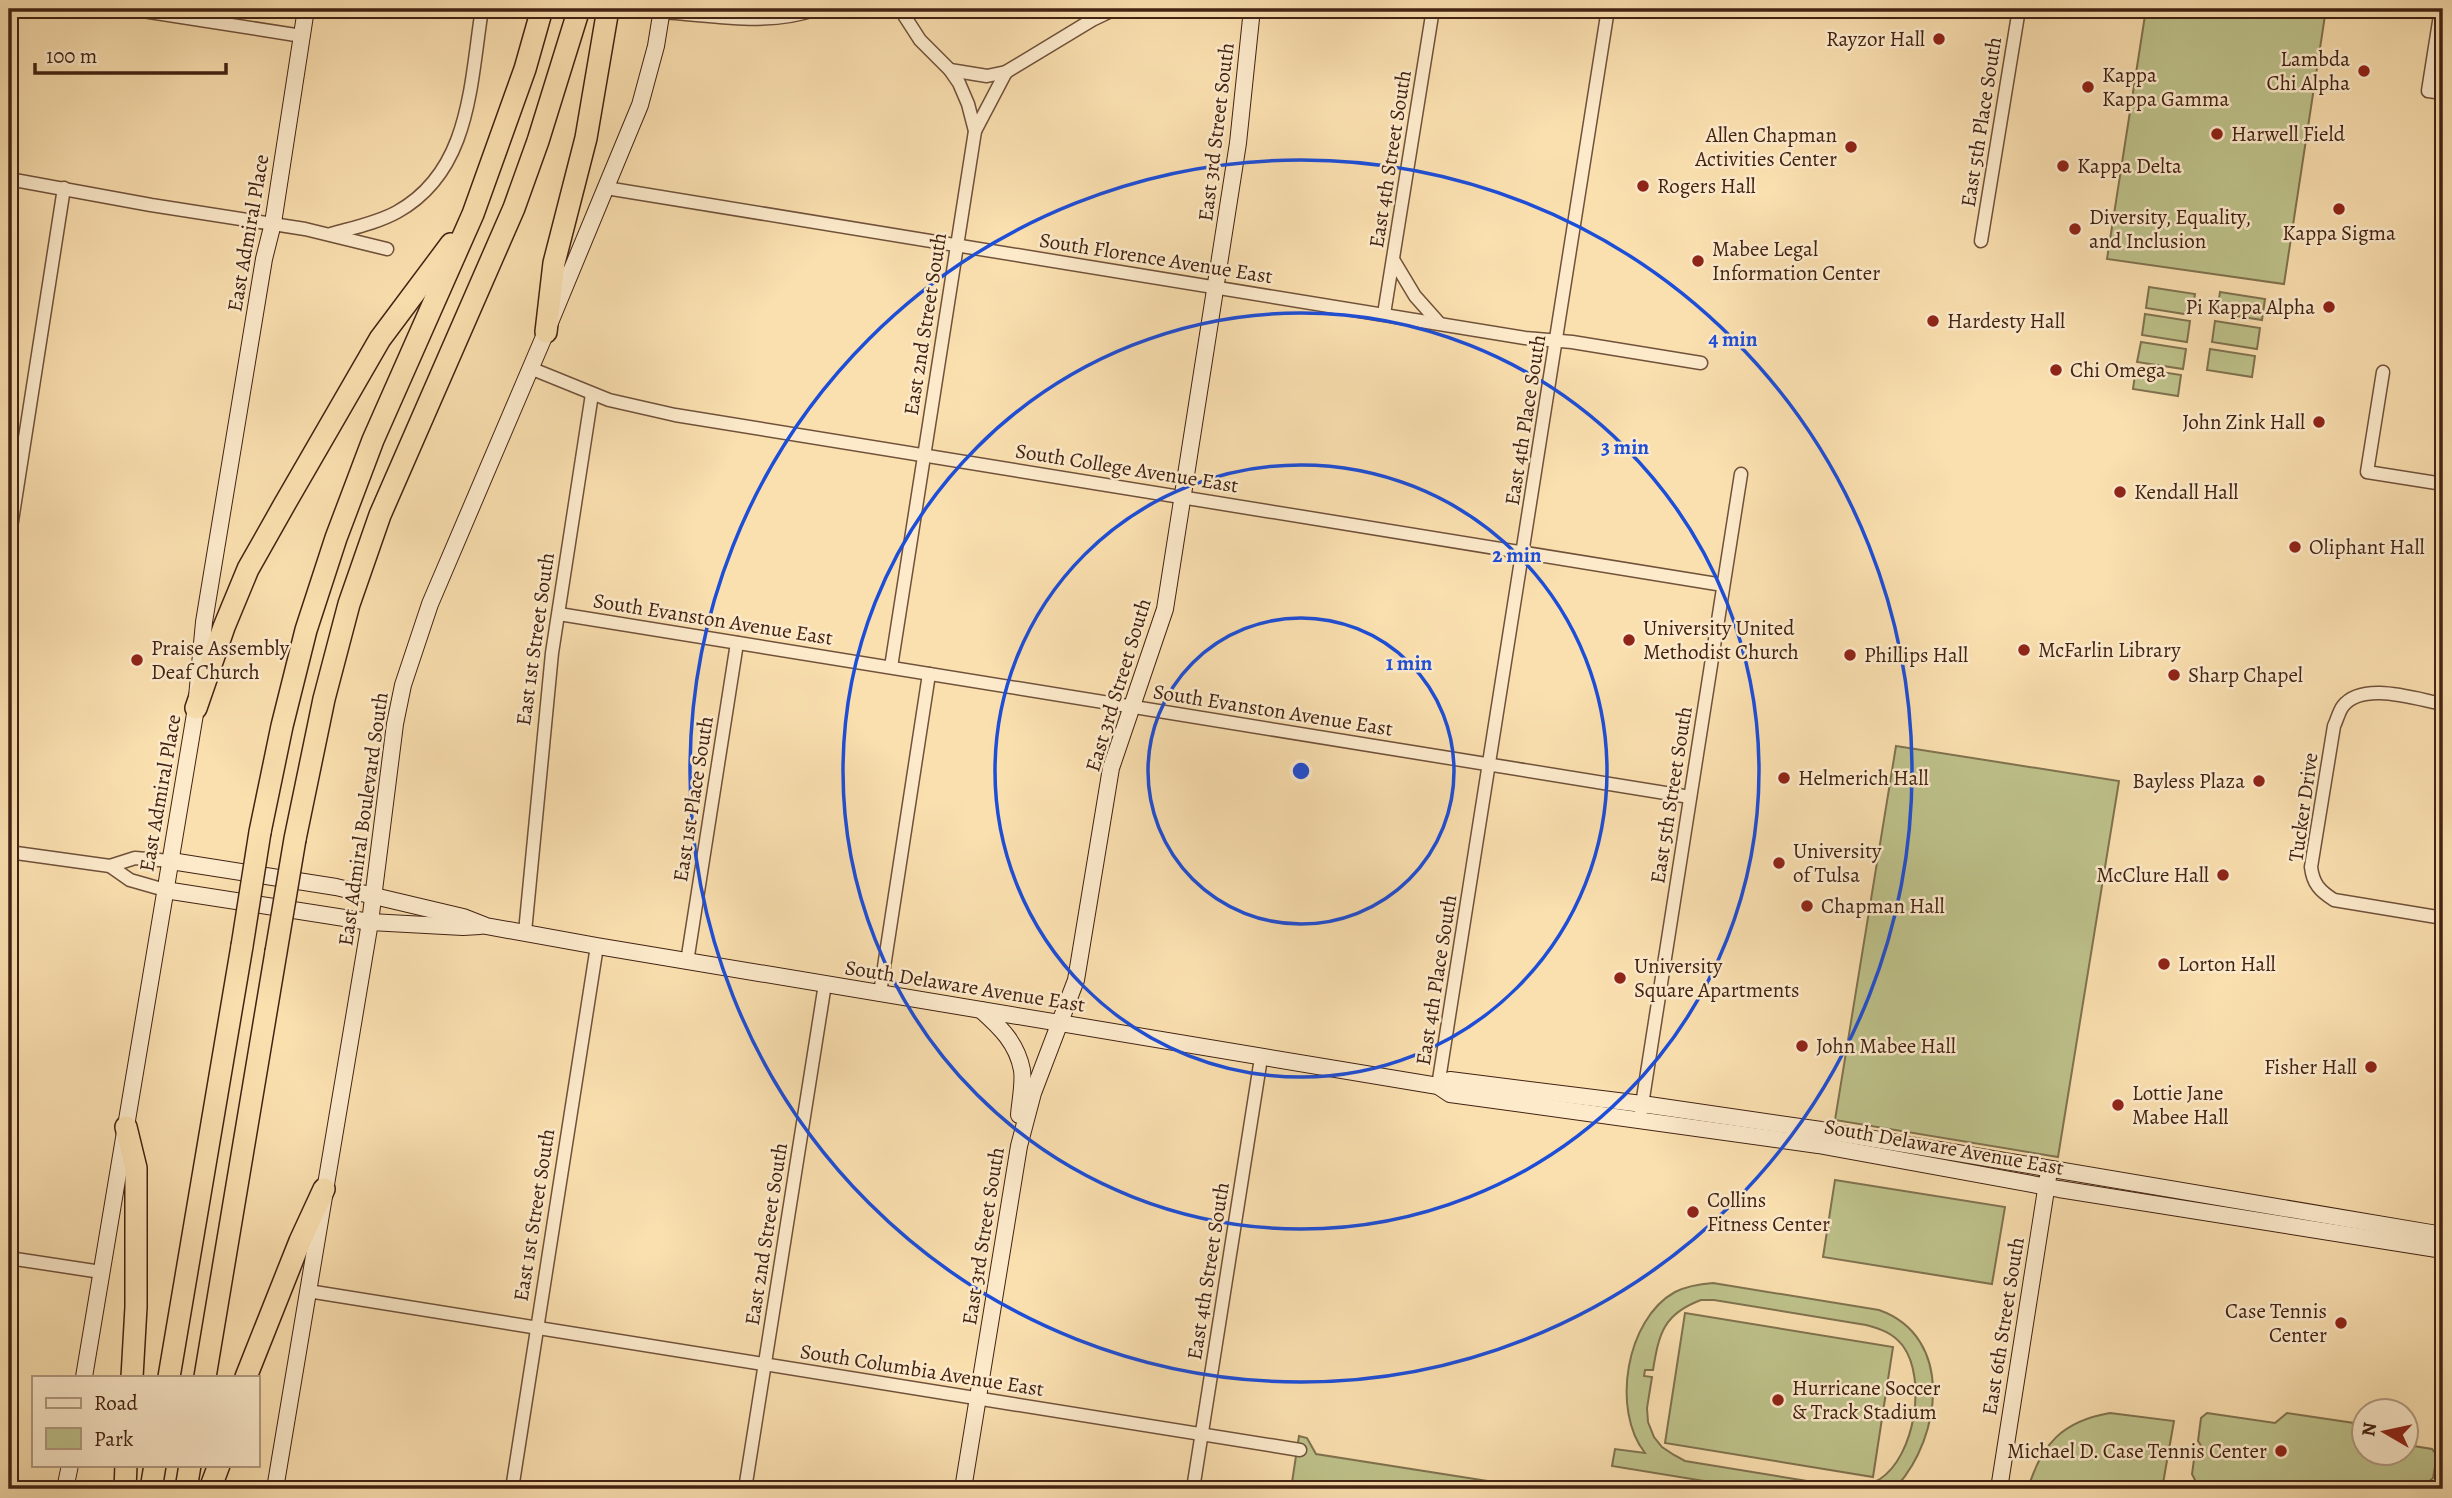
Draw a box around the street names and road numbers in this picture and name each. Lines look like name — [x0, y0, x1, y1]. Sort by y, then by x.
street label: East 5th Place South — [1954, 35, 2008, 209]
street label: East 3rd Street South — [1191, 41, 1241, 223]
street label: East 4th Street South — [1362, 68, 1418, 250]
street label: East Admiral Place — [220, 152, 276, 314]
street label: South Florence Avenue East — [1037, 226, 1275, 290]
street label: East 2nd Street South — [897, 231, 953, 417]
street label: East 4th Place South — [1498, 333, 1552, 507]
street label: South College Avenue East — [1013, 437, 1241, 499]
street label: East 1st Street South — [509, 551, 561, 727]
street label: South Evanston Avenue East — [591, 586, 835, 652]
street label: East 3rd Street South — [1078, 595, 1158, 775]
street label: South Evanston Avenue East — [1151, 677, 1395, 743]
street label: East Admiral Boulevard South — [331, 690, 395, 948]
street label: East 5th Street South — [1643, 704, 1699, 886]
street label: East Admiral Place — [132, 712, 188, 874]
street label: East 1st Place South — [666, 714, 720, 884]
street label: Tucker Drive — [2281, 751, 2325, 863]
street label: East 4th Place South — [1409, 893, 1463, 1067]
street label: South Delaware Avenue East — [843, 953, 1087, 1019]
street label: South Delaware Avenue East — [1822, 1112, 2066, 1182]
street label: East 1st Street South — [507, 1127, 561, 1303]
street label: East 2nd Street South — [738, 1141, 794, 1327]
street label: East 3rd Street South — [955, 1145, 1011, 1327]
street label: East 4th Street South — [1180, 1180, 1236, 1362]
street label: East 6th Street South — [1975, 1235, 2031, 1417]
street label: South Columbia Avenue East — [798, 1337, 1046, 1403]

